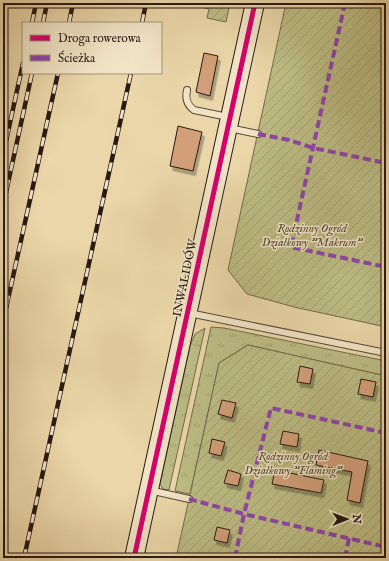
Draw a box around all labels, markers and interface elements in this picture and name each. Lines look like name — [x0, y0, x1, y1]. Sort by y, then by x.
legend — [22, 22, 162, 74]
text: Droga rowerowa — [58, 31, 142, 46]
text: Ścieżka — [58, 50, 96, 66]
park label: Rodzinny Ogród Działkowy "Makrum" — [262, 221, 363, 250]
street label: INWALIDÓW — [168, 237, 201, 318]
park label: Rodzinny Ogród Działkowy "Flaming" — [244, 449, 343, 479]
north arrow — [327, 499, 367, 539]
text: N — [349, 513, 363, 524]

